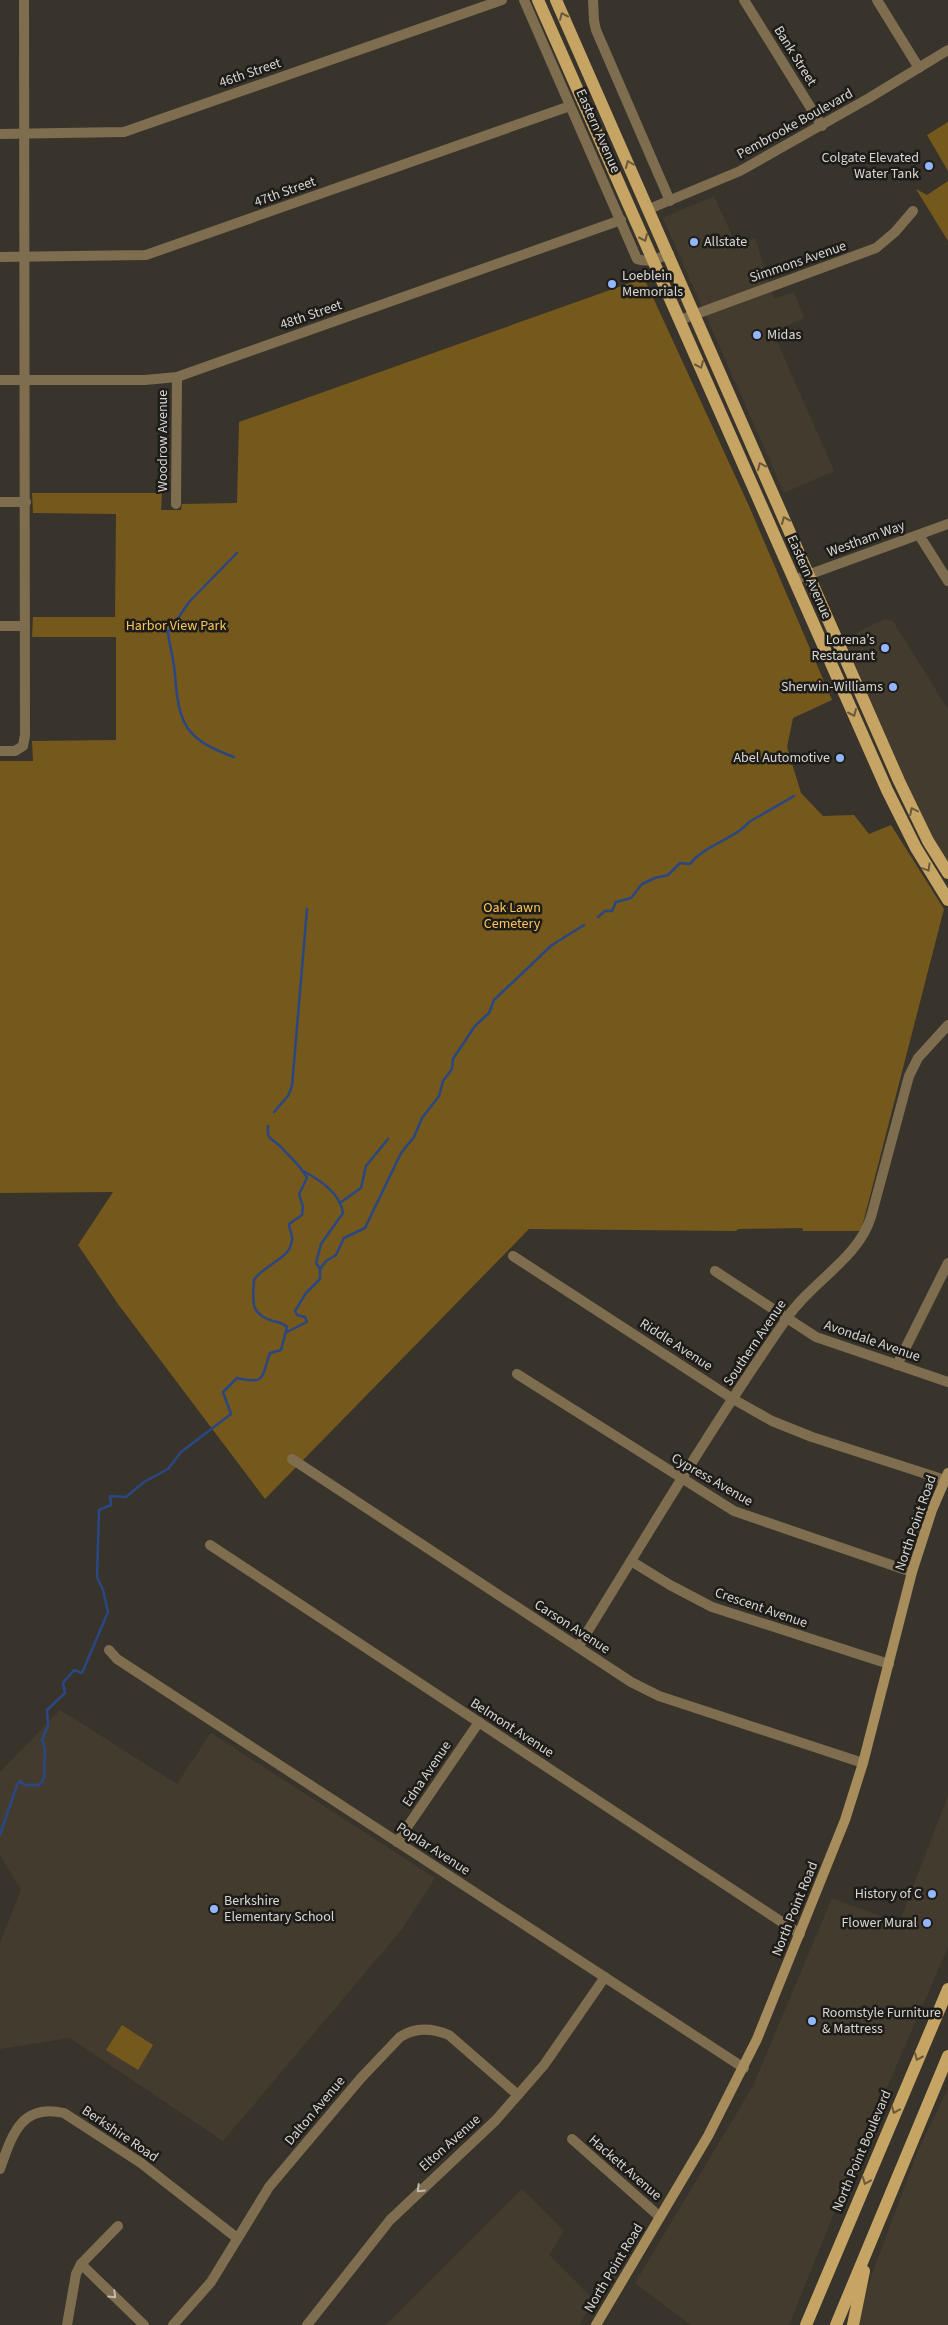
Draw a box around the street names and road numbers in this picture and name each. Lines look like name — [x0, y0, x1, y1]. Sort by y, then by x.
street label: Bank Street — [769, 22, 822, 90]
street label: 46th Street — [216, 53, 284, 93]
street label: Pembrooke Boulevard — [733, 84, 857, 164]
street label: Eastern Avenue — [571, 86, 625, 176]
street label: 47th Street — [251, 172, 319, 212]
street label: Simmons Avenue — [747, 236, 849, 288]
street label: 48th Street — [277, 295, 345, 335]
street label: Woodrow Avenue — [153, 390, 173, 492]
street label: Westham Way — [824, 515, 908, 562]
street label: Eastern Avenue — [782, 532, 836, 622]
street label: Southern Avenue — [719, 1296, 791, 1390]
street label: Riddle Avenue — [636, 1314, 716, 1376]
street label: Avondale Avenue — [821, 1315, 923, 1367]
street label: Cypress Avenue — [667, 1448, 757, 1512]
street label: North Point Road — [890, 1472, 942, 1574]
street label: Crescent Avenue — [712, 1583, 810, 1633]
street label: Carson Avenue — [530, 1595, 614, 1659]
street label: Belmont Avenue — [466, 1693, 558, 1763]
street label: Edna Avenue — [398, 1737, 456, 1811]
street label: Poplar Avenue — [392, 1818, 474, 1880]
street label: North Point Road — [767, 1859, 823, 1959]
street label: Dalton Avenue — [280, 2072, 350, 2150]
street label: North Point Boulevard — [827, 2087, 897, 2215]
street label: Berkshire Road — [78, 2101, 162, 2167]
street label: Elton Avenue — [415, 2110, 485, 2176]
street label: Hackett Avenue — [584, 2131, 666, 2205]
street label: North Point Road — [580, 2220, 648, 2316]

